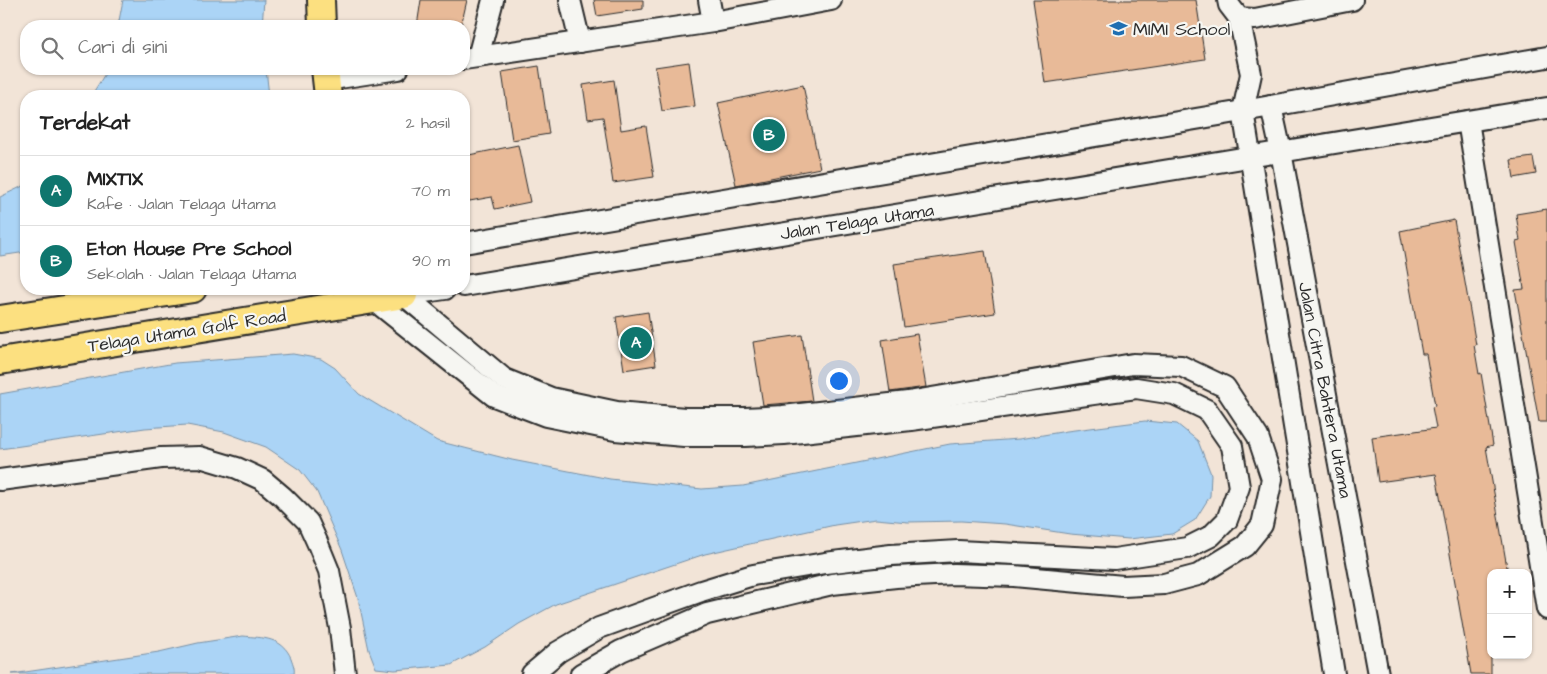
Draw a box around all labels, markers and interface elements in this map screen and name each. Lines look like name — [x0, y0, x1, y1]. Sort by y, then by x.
place label: MIMI School — [1133, 17, 1231, 42]
school or university icon: MIMI School — [1109, 19, 1129, 39]
search box — [20, 20, 470, 75]
icon: search — [38, 34, 66, 62]
text: Cari di sini — [78, 34, 167, 61]
text: Terdekat — [40, 108, 130, 137]
text: 2 hasil — [405, 112, 450, 134]
pin: B — [753, 116, 785, 154]
text: MIXTIX — [87, 166, 143, 193]
text: A — [51, 180, 61, 202]
text: 70 m — [411, 180, 450, 202]
text: Kafe · Jalan Telaga Utama — [87, 193, 276, 215]
street label: Jalan Telaga Utama — [778, 198, 936, 247]
text: Eton House Pre School — [87, 236, 291, 263]
text: B — [50, 250, 62, 272]
text: 90 m — [412, 250, 450, 272]
text: Sekolah · Jalan Telaga Utama — [87, 263, 296, 285]
street label: Jalan Citra Bahtera Utama — [1292, 280, 1358, 500]
street label: Telaga Utama Golf Road — [86, 303, 288, 360]
pin: A — [620, 324, 652, 362]
your location — [826, 368, 852, 394]
map controls — [1487, 569, 1532, 659]
button: + — [1487, 569, 1532, 614]
button: − — [1487, 614, 1532, 659]

